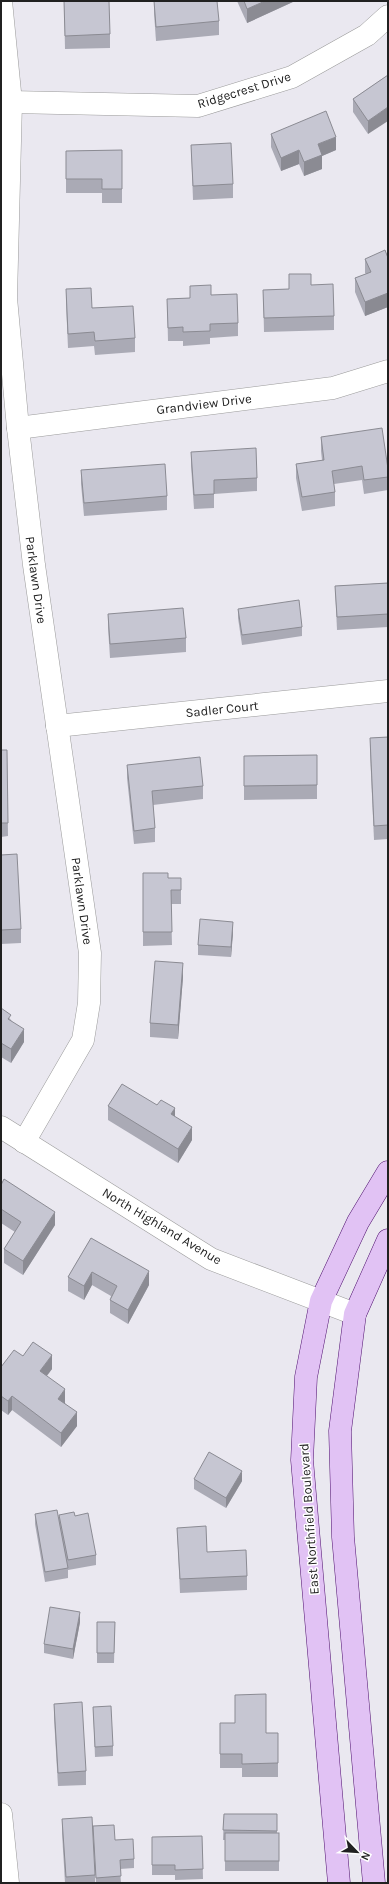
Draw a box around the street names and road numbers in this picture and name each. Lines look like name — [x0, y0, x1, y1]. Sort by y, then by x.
street label: Ridgecrest Drive — [196, 69, 293, 111]
street label: Grandview Drive — [156, 391, 253, 417]
street label: Parklawn Drive — [22, 535, 50, 625]
street label: Sadler Court — [185, 698, 259, 720]
street label: Parklawn Drive — [68, 856, 96, 946]
street label: North Highland Avenue — [100, 1184, 225, 1268]
street label: East Northfield Boulevard — [296, 1443, 322, 1595]

